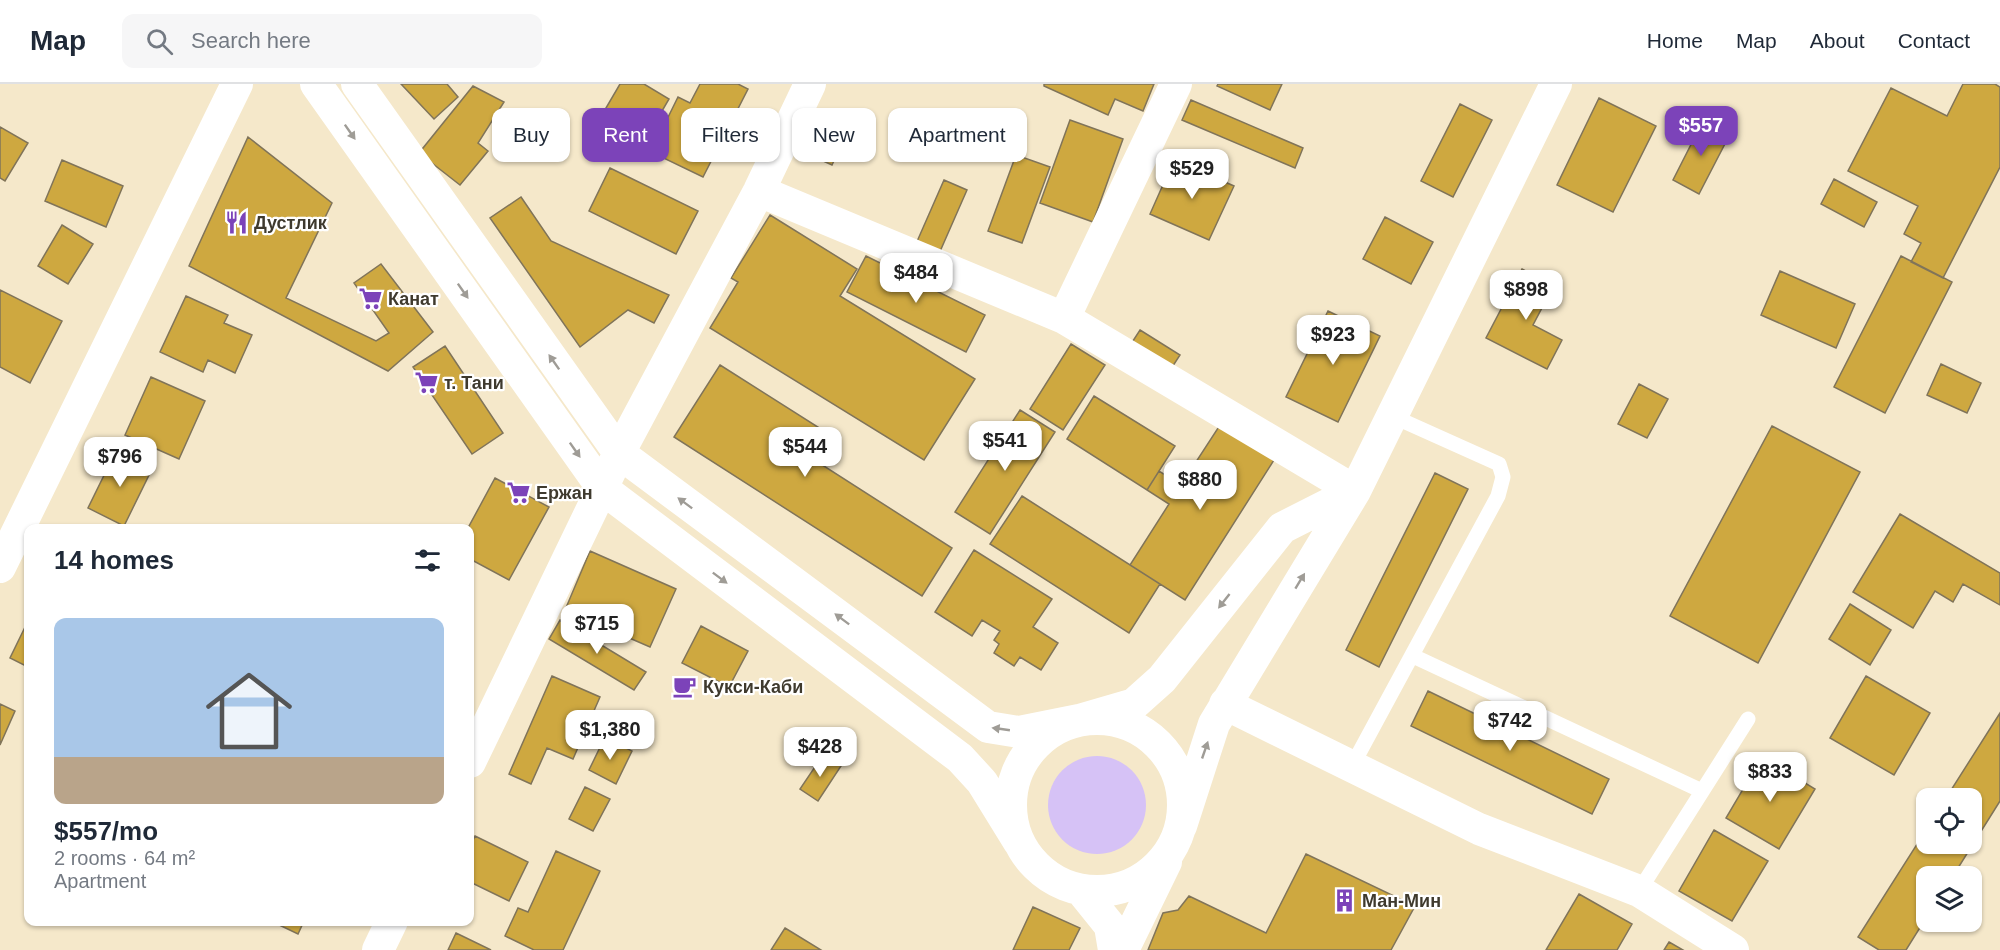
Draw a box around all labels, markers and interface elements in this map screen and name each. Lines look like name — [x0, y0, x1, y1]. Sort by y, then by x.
search box — [122, 14, 542, 68]
text: Map — [30, 25, 86, 56]
icon: search — [143, 25, 176, 58]
text: Search here — [191, 28, 311, 53]
text: Home — [1647, 29, 1703, 52]
text: Map — [1736, 29, 1777, 52]
text: About — [1810, 29, 1865, 52]
text: Contact — [1898, 29, 1970, 52]
pin: $557 — [1665, 106, 1737, 157]
chip: Buy — [492, 108, 570, 162]
chip: Rent — [582, 108, 669, 162]
chip: Filters — [681, 108, 780, 162]
chip: New — [792, 108, 876, 162]
chip: Apartment — [888, 108, 1027, 162]
text: $557 — [1679, 114, 1723, 136]
one-way arrow — [344, 123, 356, 139]
pin: $529 — [1156, 149, 1228, 200]
text: $529 — [1170, 157, 1214, 179]
restaurant icon: Дустлик — [223, 210, 249, 236]
place label: Дустлик — [254, 213, 328, 233]
pin: $484 — [880, 253, 952, 304]
text: $484 — [894, 261, 938, 283]
pin: $898 — [1490, 270, 1562, 321]
text: $898 — [1504, 278, 1548, 300]
one-way arrow — [457, 283, 468, 299]
supermarket icon: Канат — [357, 286, 383, 312]
place label: Канат — [388, 289, 439, 309]
pin: $923 — [1297, 315, 1369, 366]
text: $923 — [1311, 323, 1355, 345]
one-way arrow — [548, 354, 560, 370]
supermarket icon: т. Тани — [413, 370, 439, 396]
place label: т. Тани — [444, 373, 504, 393]
pin: $541 — [969, 421, 1041, 472]
pin: $544 — [769, 427, 841, 478]
text: $541 — [983, 429, 1027, 451]
text: $544 — [783, 435, 827, 457]
pin: $796 — [84, 437, 156, 488]
one-way arrow — [569, 442, 581, 458]
text: $796 — [98, 445, 142, 467]
pin: $880 — [1164, 460, 1236, 511]
text: $880 — [1178, 468, 1222, 490]
supermarket icon: Ержан — [505, 480, 531, 506]
place label: Ержан — [536, 483, 593, 503]
one-way arrow — [678, 497, 693, 509]
icon: filters — [411, 544, 444, 577]
text: 14 homes — [54, 545, 174, 575]
one-way arrow — [713, 571, 728, 583]
one-way arrow — [1295, 572, 1306, 589]
one-way arrow — [1218, 593, 1231, 609]
pin: $715 — [561, 604, 633, 655]
text: $715 — [575, 612, 619, 634]
one-way arrow — [834, 613, 850, 625]
icon: home — [195, 657, 303, 765]
cafe icon: Кукси-Каби — [672, 674, 698, 700]
place label: Кукси-Каби — [703, 677, 803, 697]
pin: $742 — [1474, 701, 1546, 752]
text: $742 — [1488, 709, 1532, 731]
pin: $1,380 — [561, 710, 659, 761]
text: $1,380 — [579, 718, 641, 740]
one-way arrow — [991, 725, 1010, 734]
pin: $428 — [784, 727, 856, 778]
text: $428 — [798, 735, 842, 757]
one-way arrow — [1201, 741, 1210, 759]
pin: $833 — [1734, 752, 1806, 803]
text: $833 — [1748, 760, 1792, 782]
map controls — [1916, 788, 1982, 932]
button: locate — [1916, 788, 1982, 854]
text: $557/mo — [54, 816, 158, 846]
text: 2 rooms · 64 m² — [54, 847, 195, 869]
button: layers — [1916, 866, 1982, 932]
text: Apartment — [54, 870, 146, 892]
building icon: Ман-Мин — [1331, 888, 1357, 914]
place label: Ман-Мин — [1362, 891, 1441, 911]

